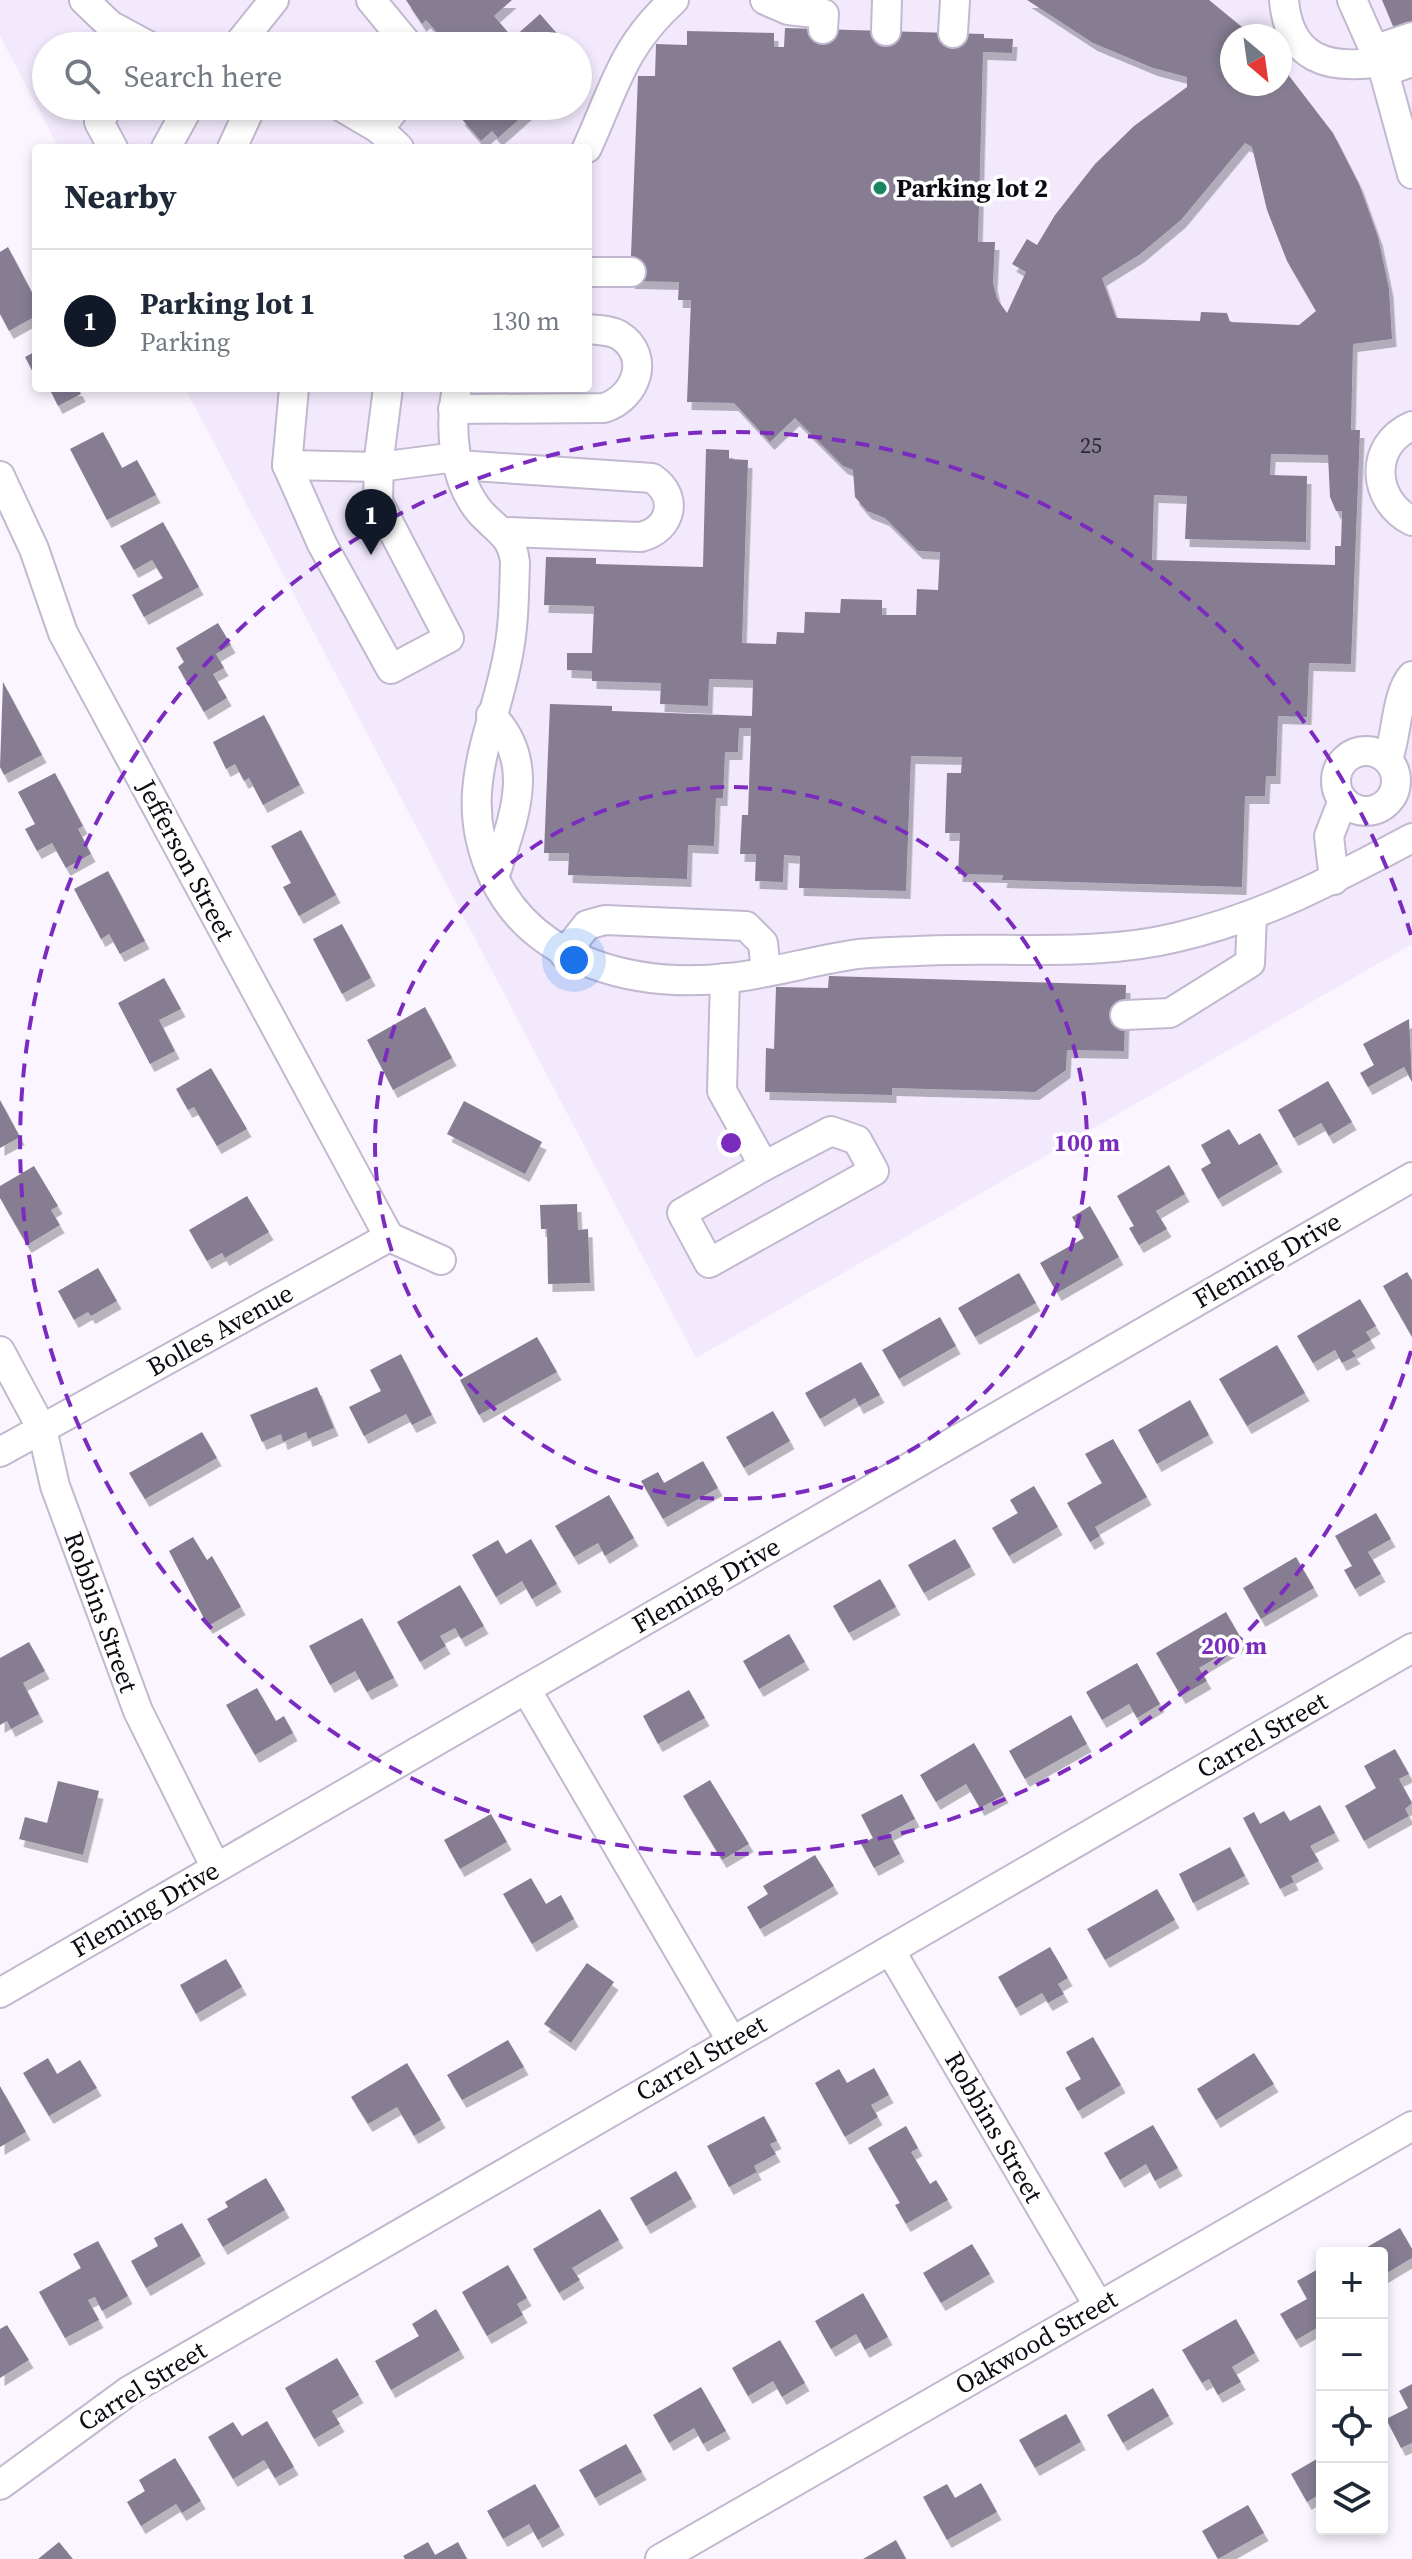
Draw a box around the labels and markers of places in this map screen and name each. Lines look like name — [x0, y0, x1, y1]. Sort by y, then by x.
place label: Parking lot 2 — [896, 170, 1048, 206]
marker: Parking lot 2 — [871, 179, 889, 197]
pin: 1 — [345, 489, 397, 555]
centre of rings — [717, 1129, 745, 1157]

